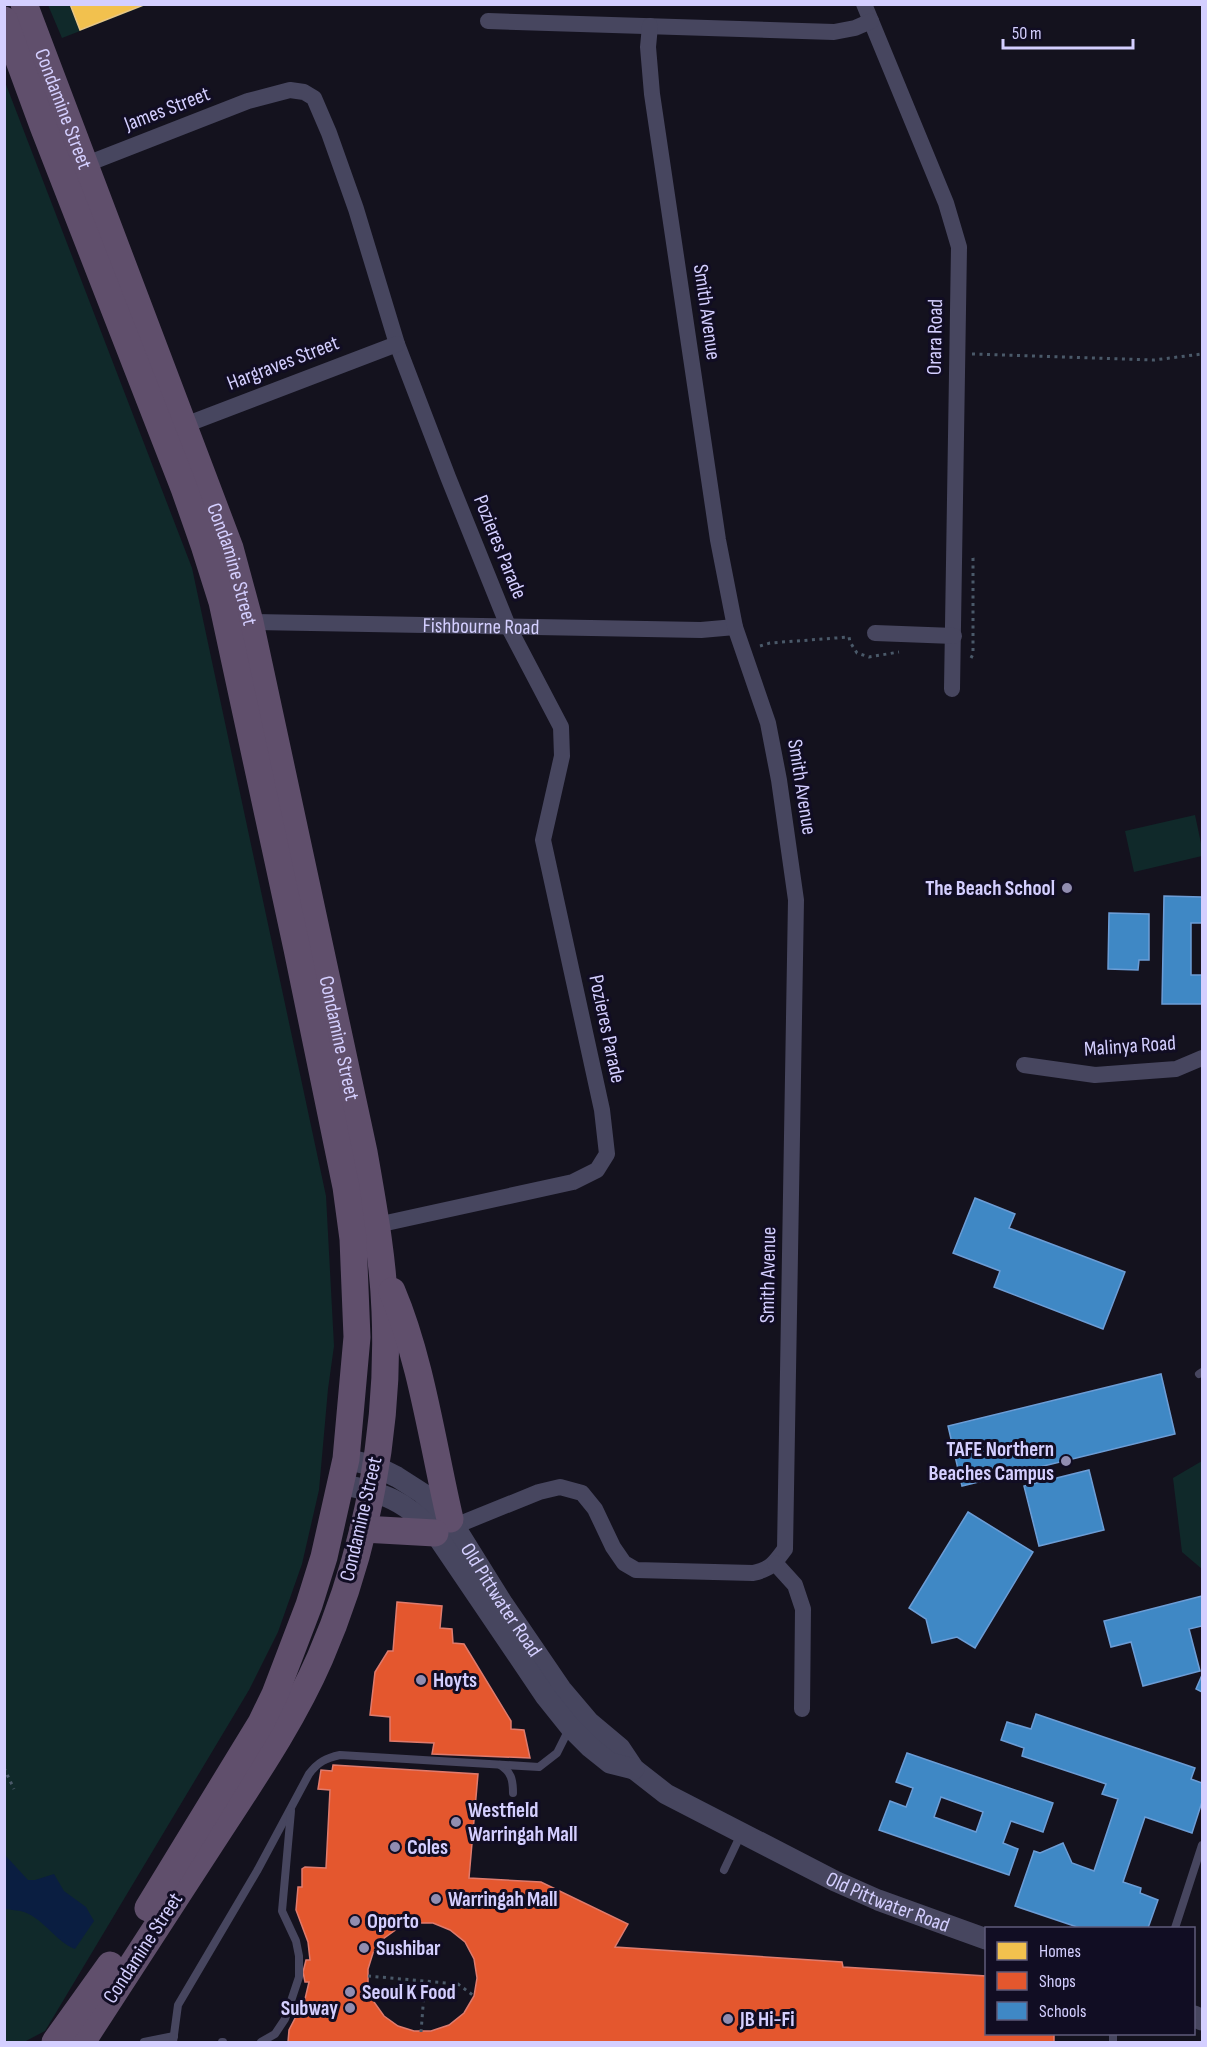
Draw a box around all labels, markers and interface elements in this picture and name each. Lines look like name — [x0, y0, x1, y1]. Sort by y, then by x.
scale bar — [1003, 12, 1134, 50]
text: 50 m — [1012, 23, 1042, 44]
street label: Condamine Street — [29, 45, 98, 173]
street label: James Street — [120, 81, 213, 137]
street label: Smith Avenue — [688, 263, 726, 361]
street label: Orara Road — [922, 299, 948, 375]
street label: Hargraves Street — [224, 330, 342, 396]
street label: Pozieres Parade — [468, 491, 532, 603]
street label: Condamine Street — [202, 499, 263, 628]
street label: Fishbourne Road — [422, 613, 540, 640]
street label: Smith Avenue — [782, 737, 822, 837]
place label: The Beach School — [925, 876, 1055, 901]
marker: The Beach School — [1060, 881, 1074, 895]
street label: Condamine Street — [314, 973, 365, 1103]
street label: Pozieres Parade — [583, 973, 631, 1085]
street label: Malinya Road — [1083, 1030, 1177, 1062]
street label: Smith Avenue — [755, 1227, 781, 1323]
place label: TAFE Northern Beaches Campus — [929, 1437, 1054, 1486]
street label: Condamine Street — [335, 1454, 387, 1584]
marker: TAFE Northern Beaches Campus — [1059, 1454, 1073, 1468]
street label: Old Pittwater Road — [455, 1538, 548, 1661]
place label: Hoyts — [433, 1668, 477, 1693]
marker: Hoyts — [414, 1673, 428, 1687]
place label: Westfield Warringah Mall — [468, 1798, 577, 1847]
marker: Westfield Warringah Mall — [449, 1815, 463, 1829]
place label: Coles — [407, 1835, 448, 1860]
marker: Coles — [388, 1840, 402, 1854]
street label: Old Pittwater Road — [822, 1866, 953, 1937]
place label: Warringah Mall — [448, 1887, 557, 1912]
street label: Condamine Street — [98, 1888, 188, 2008]
marker: Warringah Mall — [429, 1892, 443, 1906]
place label: Oporto — [367, 1909, 419, 1934]
marker: Oporto — [348, 1914, 362, 1928]
legend — [985, 1927, 1195, 2035]
place label: Sushibar — [376, 1936, 441, 1961]
marker: Sushibar — [357, 1941, 371, 1955]
text: Homes — [1039, 1941, 1081, 1962]
text: Shops — [1039, 1971, 1076, 1992]
place label: Seoul K Food — [362, 1980, 456, 2005]
marker: Seoul K Food — [343, 1985, 357, 1999]
place label: Subway — [281, 1996, 338, 2021]
marker: Subway — [343, 2001, 357, 2015]
text: Schools — [1039, 2001, 1086, 2022]
place label: JB Hi-Fi — [739, 2007, 795, 2032]
marker: JB Hi-Fi — [721, 2012, 735, 2026]

